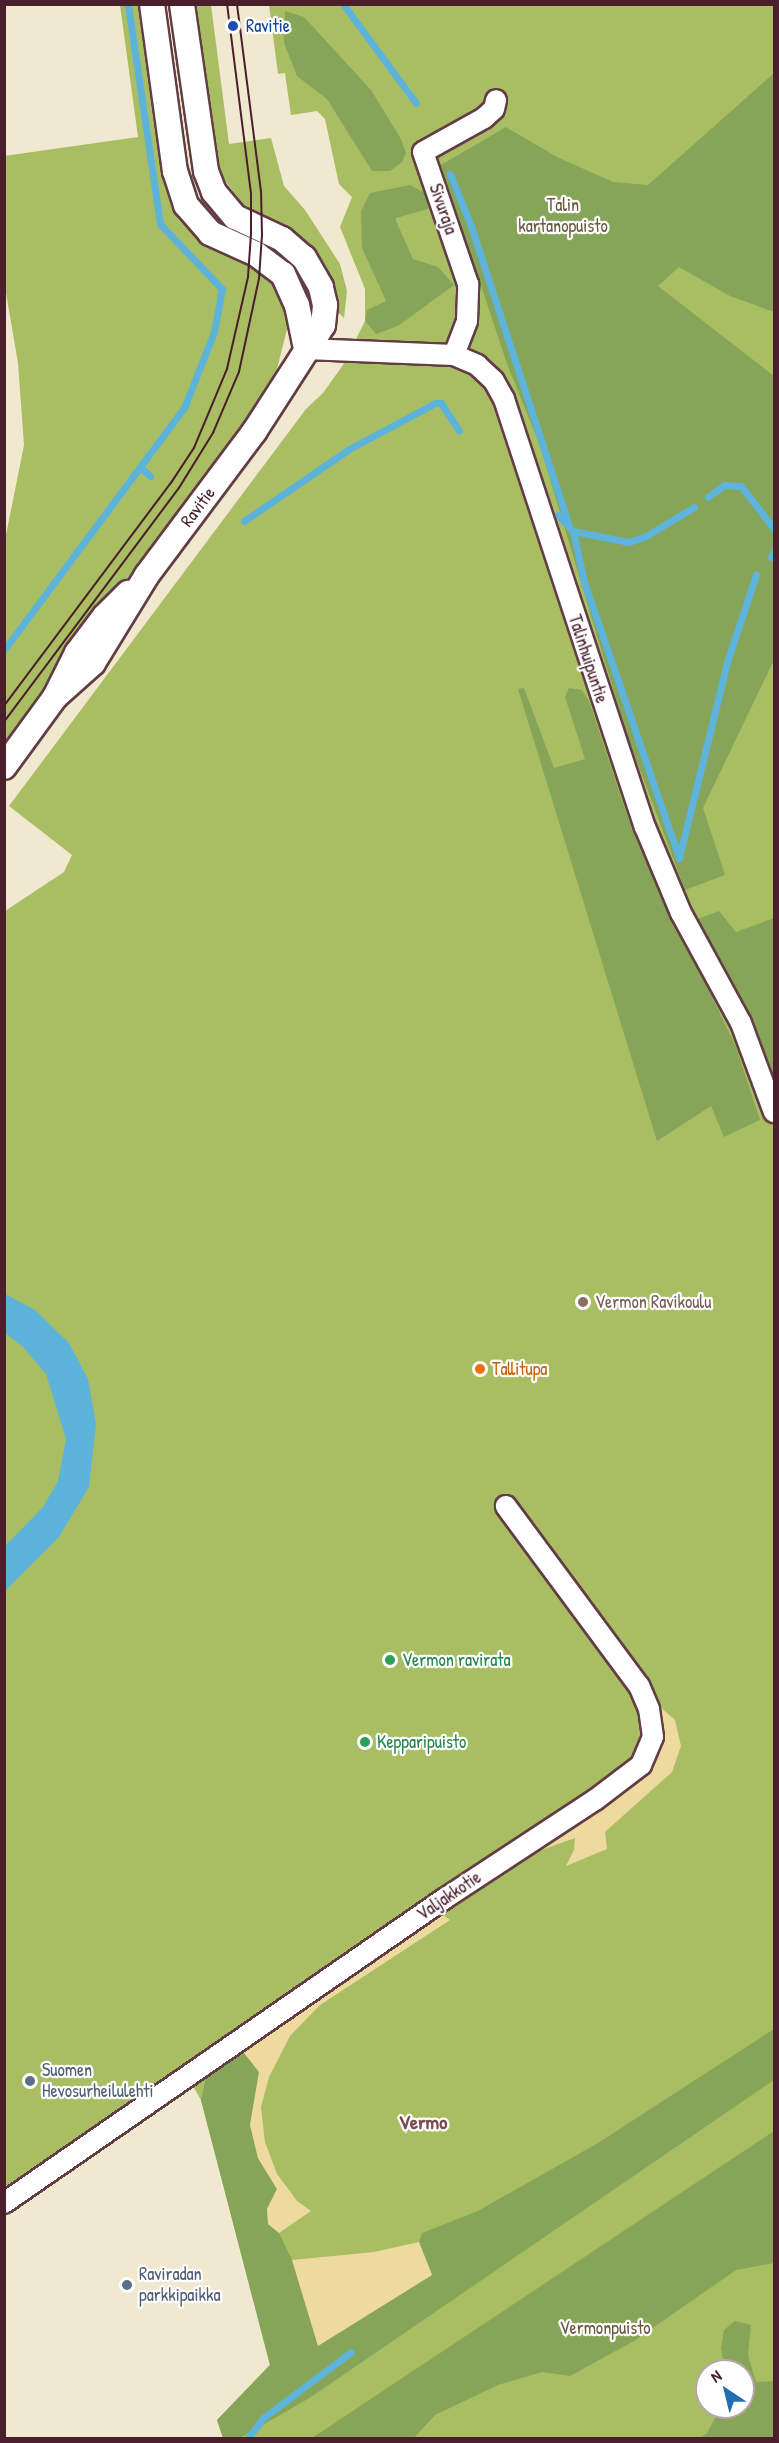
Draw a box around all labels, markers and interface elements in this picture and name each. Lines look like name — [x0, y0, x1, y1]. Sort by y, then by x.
place label: Ravitie — [246, 15, 290, 37]
marker: Ravitie — [224, 17, 242, 35]
street label: Sivuraja — [424, 181, 462, 237]
park label: Talin kartanopuisto — [518, 195, 608, 238]
street label: Ravitie — [176, 483, 220, 531]
street label: Talinhuipuntie — [564, 612, 612, 706]
place label: Vermon Ravikoulu — [595, 1291, 711, 1313]
marker: Vermon Ravikoulu — [576, 1295, 590, 1309]
place label: Tallitupa — [492, 1358, 547, 1380]
marker: Tallitupa — [473, 1362, 487, 1376]
place label: Vermon ravirata — [402, 1649, 510, 1671]
marker: Vermon ravirata — [383, 1653, 397, 1667]
place label: Kepparipuisto — [377, 1731, 466, 1753]
marker: Kepparipuisto — [358, 1735, 372, 1749]
street label: Valjakkotie — [413, 1867, 485, 1925]
place label: Suomen Hevosurheilulehti — [42, 2060, 154, 2102]
marker: Suomen Hevosurheilulehti — [23, 2074, 37, 2088]
district label: Vermo — [399, 2109, 447, 2133]
place label: Raviradan parkkipaikka — [139, 2264, 220, 2306]
marker: Raviradan parkkipaikka — [120, 2278, 134, 2292]
park label: Vermonpuisto — [559, 2317, 651, 2339]
north arrow — [695, 2359, 755, 2419]
text: N — [706, 2364, 726, 2387]

